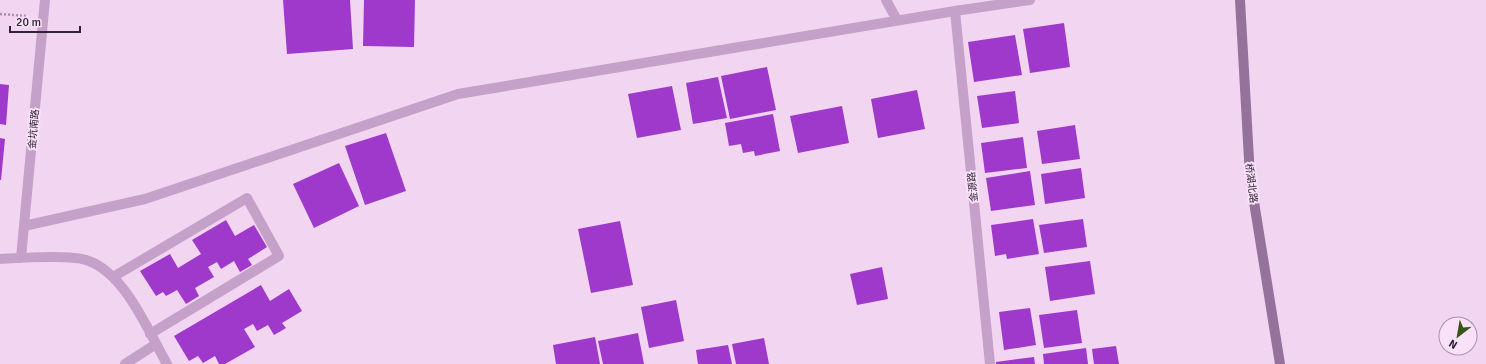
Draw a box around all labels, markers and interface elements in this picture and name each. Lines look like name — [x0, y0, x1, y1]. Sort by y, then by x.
scale bar — [10, 8, 80, 34]
text: 20 m — [16, 15, 41, 30]
street label: 金坑南路 — [26, 109, 42, 150]
street label: 桥湖北路 — [1243, 163, 1259, 204]
street label: 金源路 — [965, 171, 981, 202]
north arrow — [1438, 316, 1478, 356]
text: N — [1446, 337, 1460, 352]

